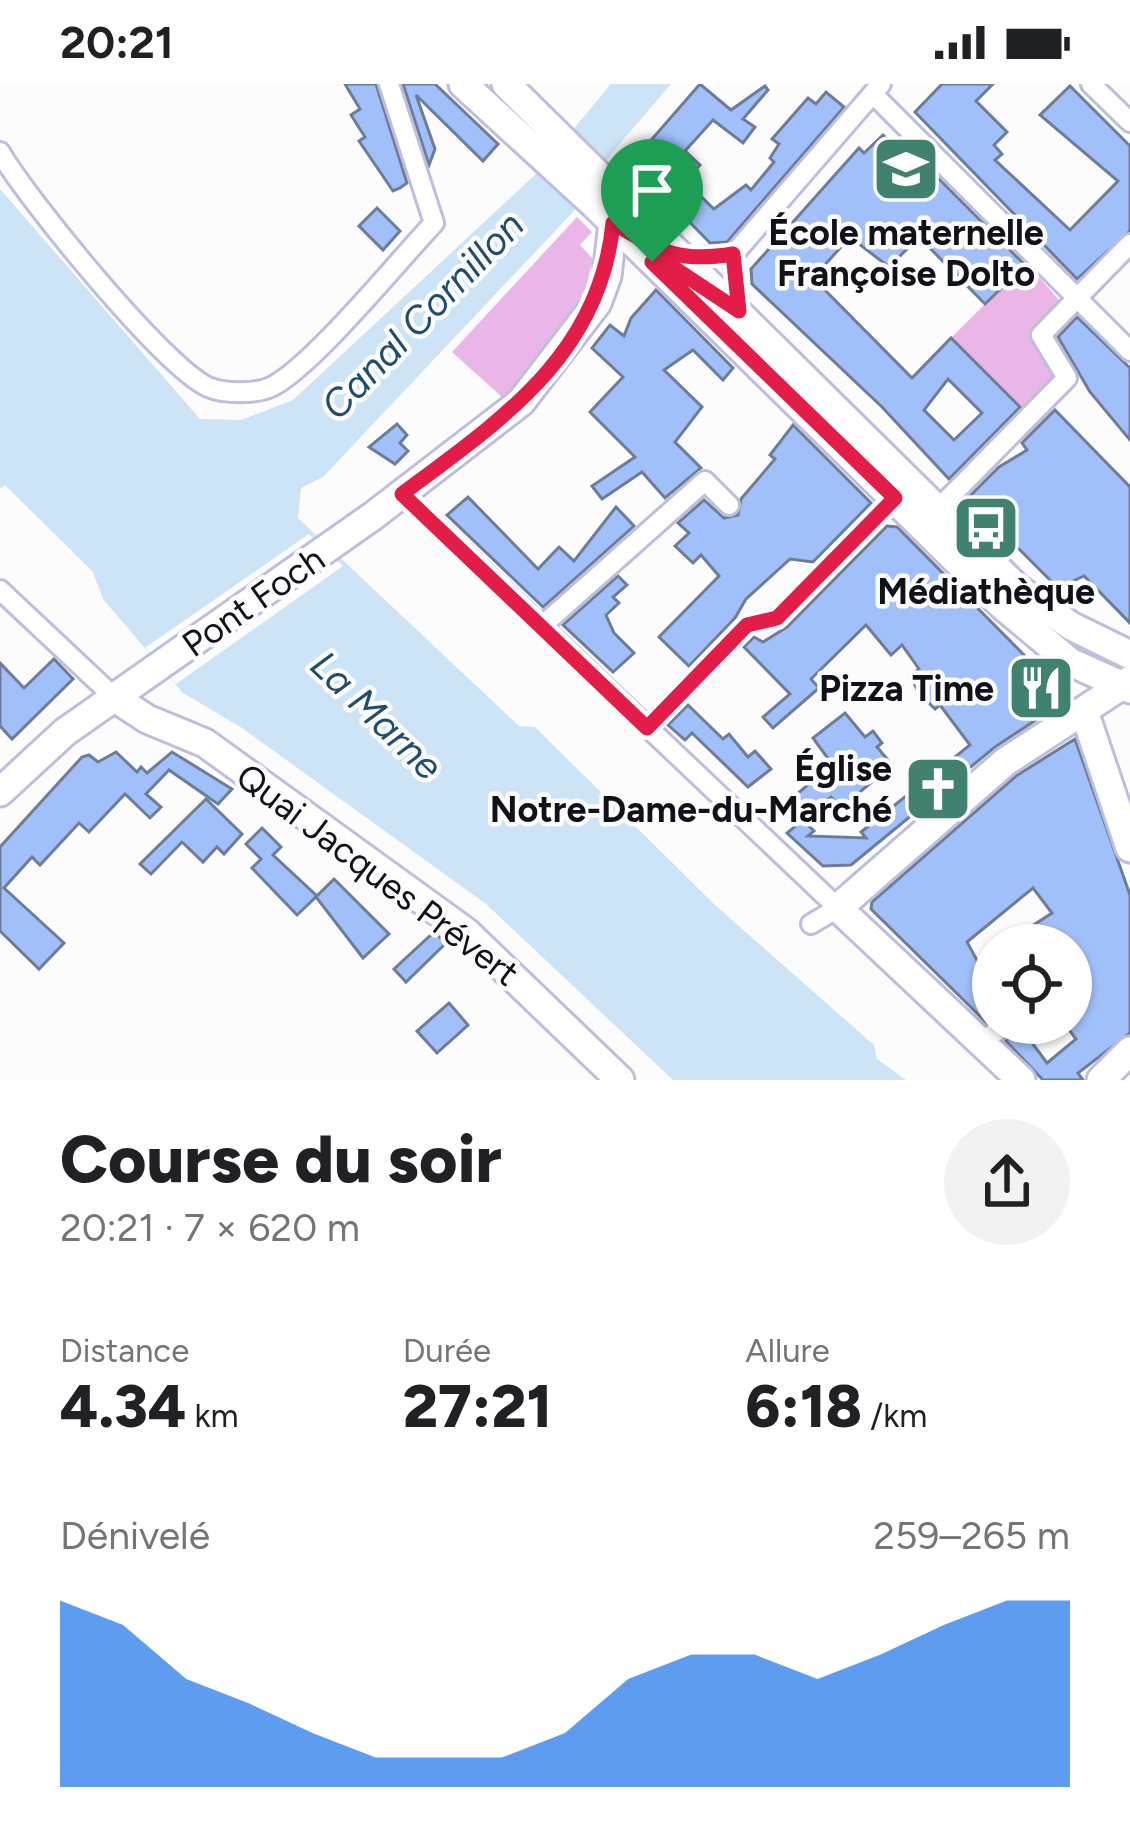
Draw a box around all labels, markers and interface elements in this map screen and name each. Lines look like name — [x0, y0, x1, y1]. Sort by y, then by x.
text: 20:21 — [60, 15, 174, 69]
school or university icon: École maternelle Françoise Dolto — [871, 134, 941, 204]
pin — [601, 139, 703, 262]
icon: arrive — [619, 157, 685, 223]
water label: Canal Cornillon — [311, 202, 533, 429]
place label: École maternelle Françoise Dolto — [768, 211, 1044, 295]
bus stop icon: Médiathèque — [951, 493, 1021, 563]
street label: Pont Foch — [174, 537, 333, 666]
place label: Médiathèque — [877, 570, 1095, 613]
water label: La Marne — [301, 641, 452, 790]
restaurant icon: Pizza Time — [1006, 653, 1076, 723]
place label: Pizza Time — [819, 667, 994, 710]
place label: Église Notre-Dame-du-Marché — [490, 747, 892, 831]
street label: Quai Jacques Prévert — [228, 754, 527, 995]
church icon: Église Notre-Dame-du-Marché — [903, 754, 973, 824]
map controls — [972, 924, 1092, 1044]
button: locate — [972, 924, 1092, 1044]
text: Course du soir — [60, 1119, 502, 1199]
button: share — [944, 1119, 1070, 1245]
text: 20:21 · 7 × 620 m — [60, 1204, 360, 1251]
text: Distance — [60, 1331, 189, 1370]
text: Durée — [403, 1331, 491, 1370]
text: Allure — [745, 1331, 830, 1370]
text: 4.34 — [60, 1370, 186, 1442]
text: 27:21 — [403, 1370, 552, 1442]
text: 6:18 — [745, 1370, 862, 1442]
text: km — [186, 1396, 239, 1435]
text: /km — [862, 1396, 927, 1435]
text: Dénivelé — [60, 1512, 210, 1559]
text: 259–265 m — [873, 1512, 1070, 1559]

